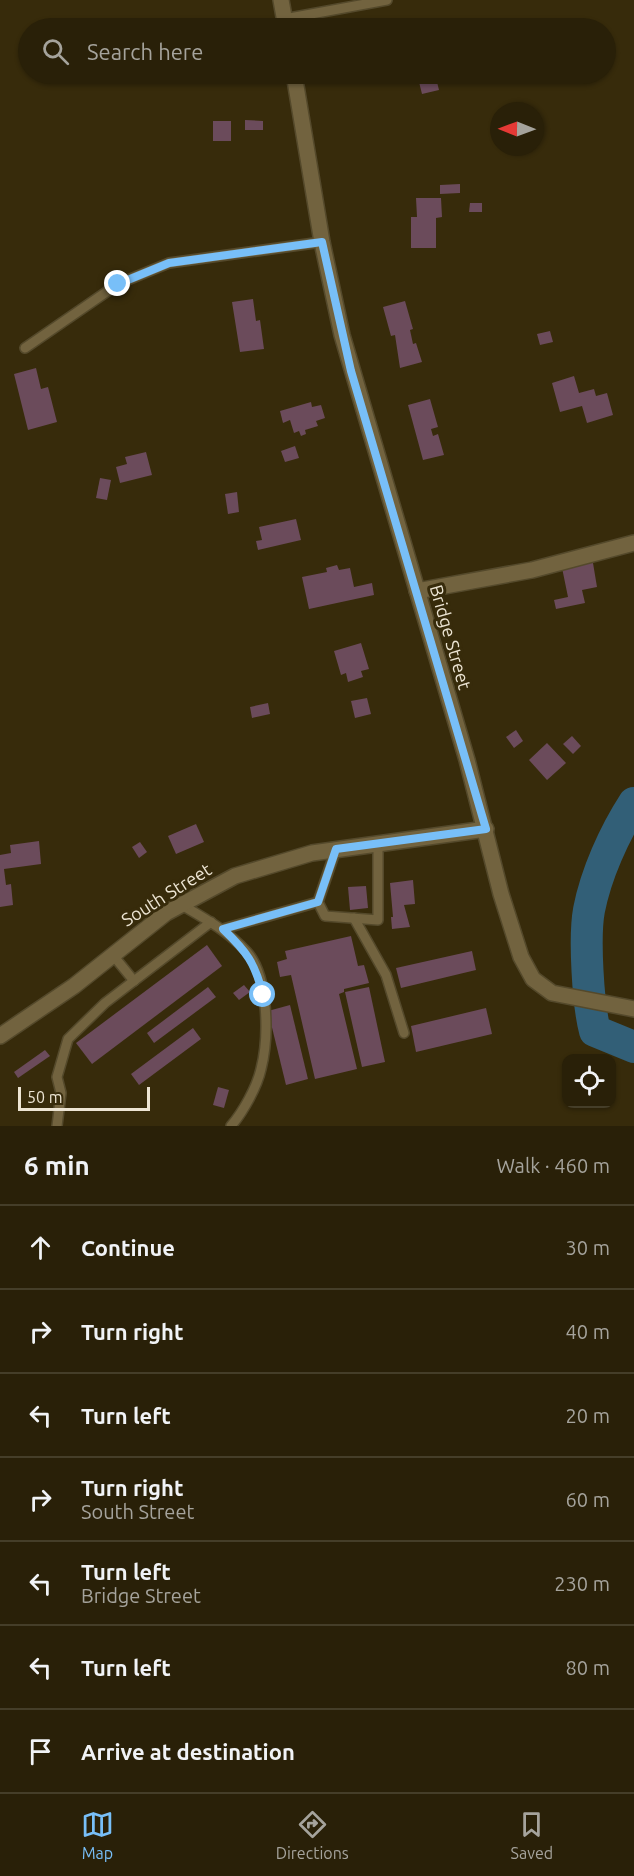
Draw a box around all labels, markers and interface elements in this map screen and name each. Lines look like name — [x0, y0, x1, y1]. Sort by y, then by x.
search box — [18, 18, 616, 84]
icon: search — [39, 35, 72, 68]
text: Search here — [87, 39, 203, 64]
north arrow — [490, 102, 544, 156]
route end — [104, 270, 130, 296]
street label: Bridge Street — [427, 582, 475, 692]
street label: South Street — [117, 858, 215, 930]
route start — [249, 981, 275, 1007]
map controls — [562, 1054, 616, 1108]
button: locate — [562, 1054, 616, 1108]
scale bar — [18, 1084, 150, 1112]
text: 50 m — [27, 1088, 63, 1106]
text: 6 min — [24, 1151, 90, 1180]
text: Walk · 460 m — [497, 1154, 610, 1177]
icon: ahead — [24, 1231, 57, 1264]
text: Continue — [81, 1235, 175, 1260]
text: 30 m — [566, 1236, 610, 1259]
icon: right — [24, 1315, 57, 1348]
text: Turn right — [81, 1319, 183, 1344]
text: 40 m — [566, 1320, 610, 1343]
icon: left — [24, 1399, 57, 1432]
text: Turn left — [81, 1403, 171, 1428]
text: 20 m — [566, 1404, 610, 1427]
text: Turn right — [81, 1475, 183, 1500]
icon: right — [24, 1483, 57, 1516]
text: 60 m — [566, 1488, 610, 1511]
text: South Street — [81, 1500, 194, 1523]
text: Turn left — [81, 1559, 171, 1584]
icon: left — [24, 1567, 57, 1600]
text: 230 m — [554, 1572, 610, 1595]
text: Bridge Street — [81, 1584, 201, 1607]
icon: left — [24, 1651, 57, 1684]
text: Turn left — [81, 1655, 171, 1680]
text: 80 m — [566, 1656, 610, 1679]
icon: arrive — [24, 1735, 57, 1768]
text: Arrive at destination — [81, 1739, 295, 1764]
tab: Map — [81, 1808, 114, 1862]
tab: Directions — [276, 1808, 349, 1862]
tab: Saved — [511, 1808, 553, 1862]

